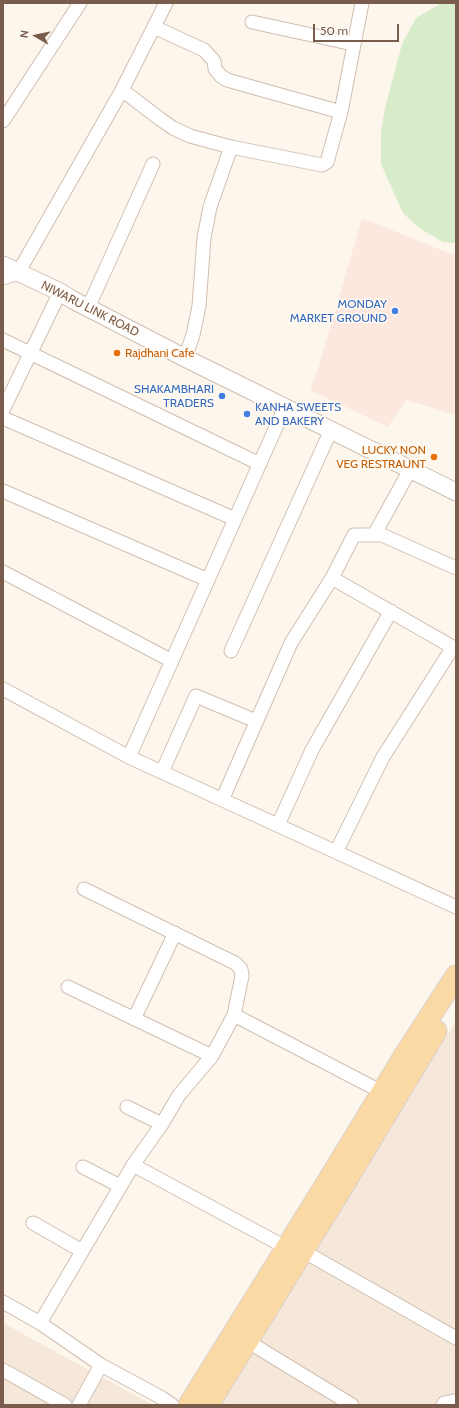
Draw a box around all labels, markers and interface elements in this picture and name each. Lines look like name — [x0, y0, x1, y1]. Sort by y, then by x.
north arrow — [16, 16, 56, 56]
scale bar — [315, 16, 401, 42]
text: 50 m — [320, 23, 348, 38]
text: N — [17, 29, 32, 39]
street label: NIWARU LINK ROAD — [39, 278, 141, 340]
place label: MONDAY MARKET GROUND — [290, 297, 387, 325]
marker: MONDAY MARKET GROUND — [390, 306, 400, 316]
place label: Rajdhani Cafe — [125, 346, 194, 360]
marker: Rajdhani Cafe — [112, 348, 122, 358]
place label: SHAKAMBHARI TRADERS — [134, 382, 214, 410]
marker: SHAKAMBHARI TRADERS — [217, 391, 227, 401]
place label: KANHA SWEETS AND BAKERY — [255, 400, 341, 428]
marker: KANHA SWEETS AND BAKERY — [242, 409, 252, 419]
place label: LUCKY NON VEG RESTRAUNT — [336, 443, 426, 471]
marker: LUCKY NON VEG RESTRAUNT — [429, 452, 439, 462]

